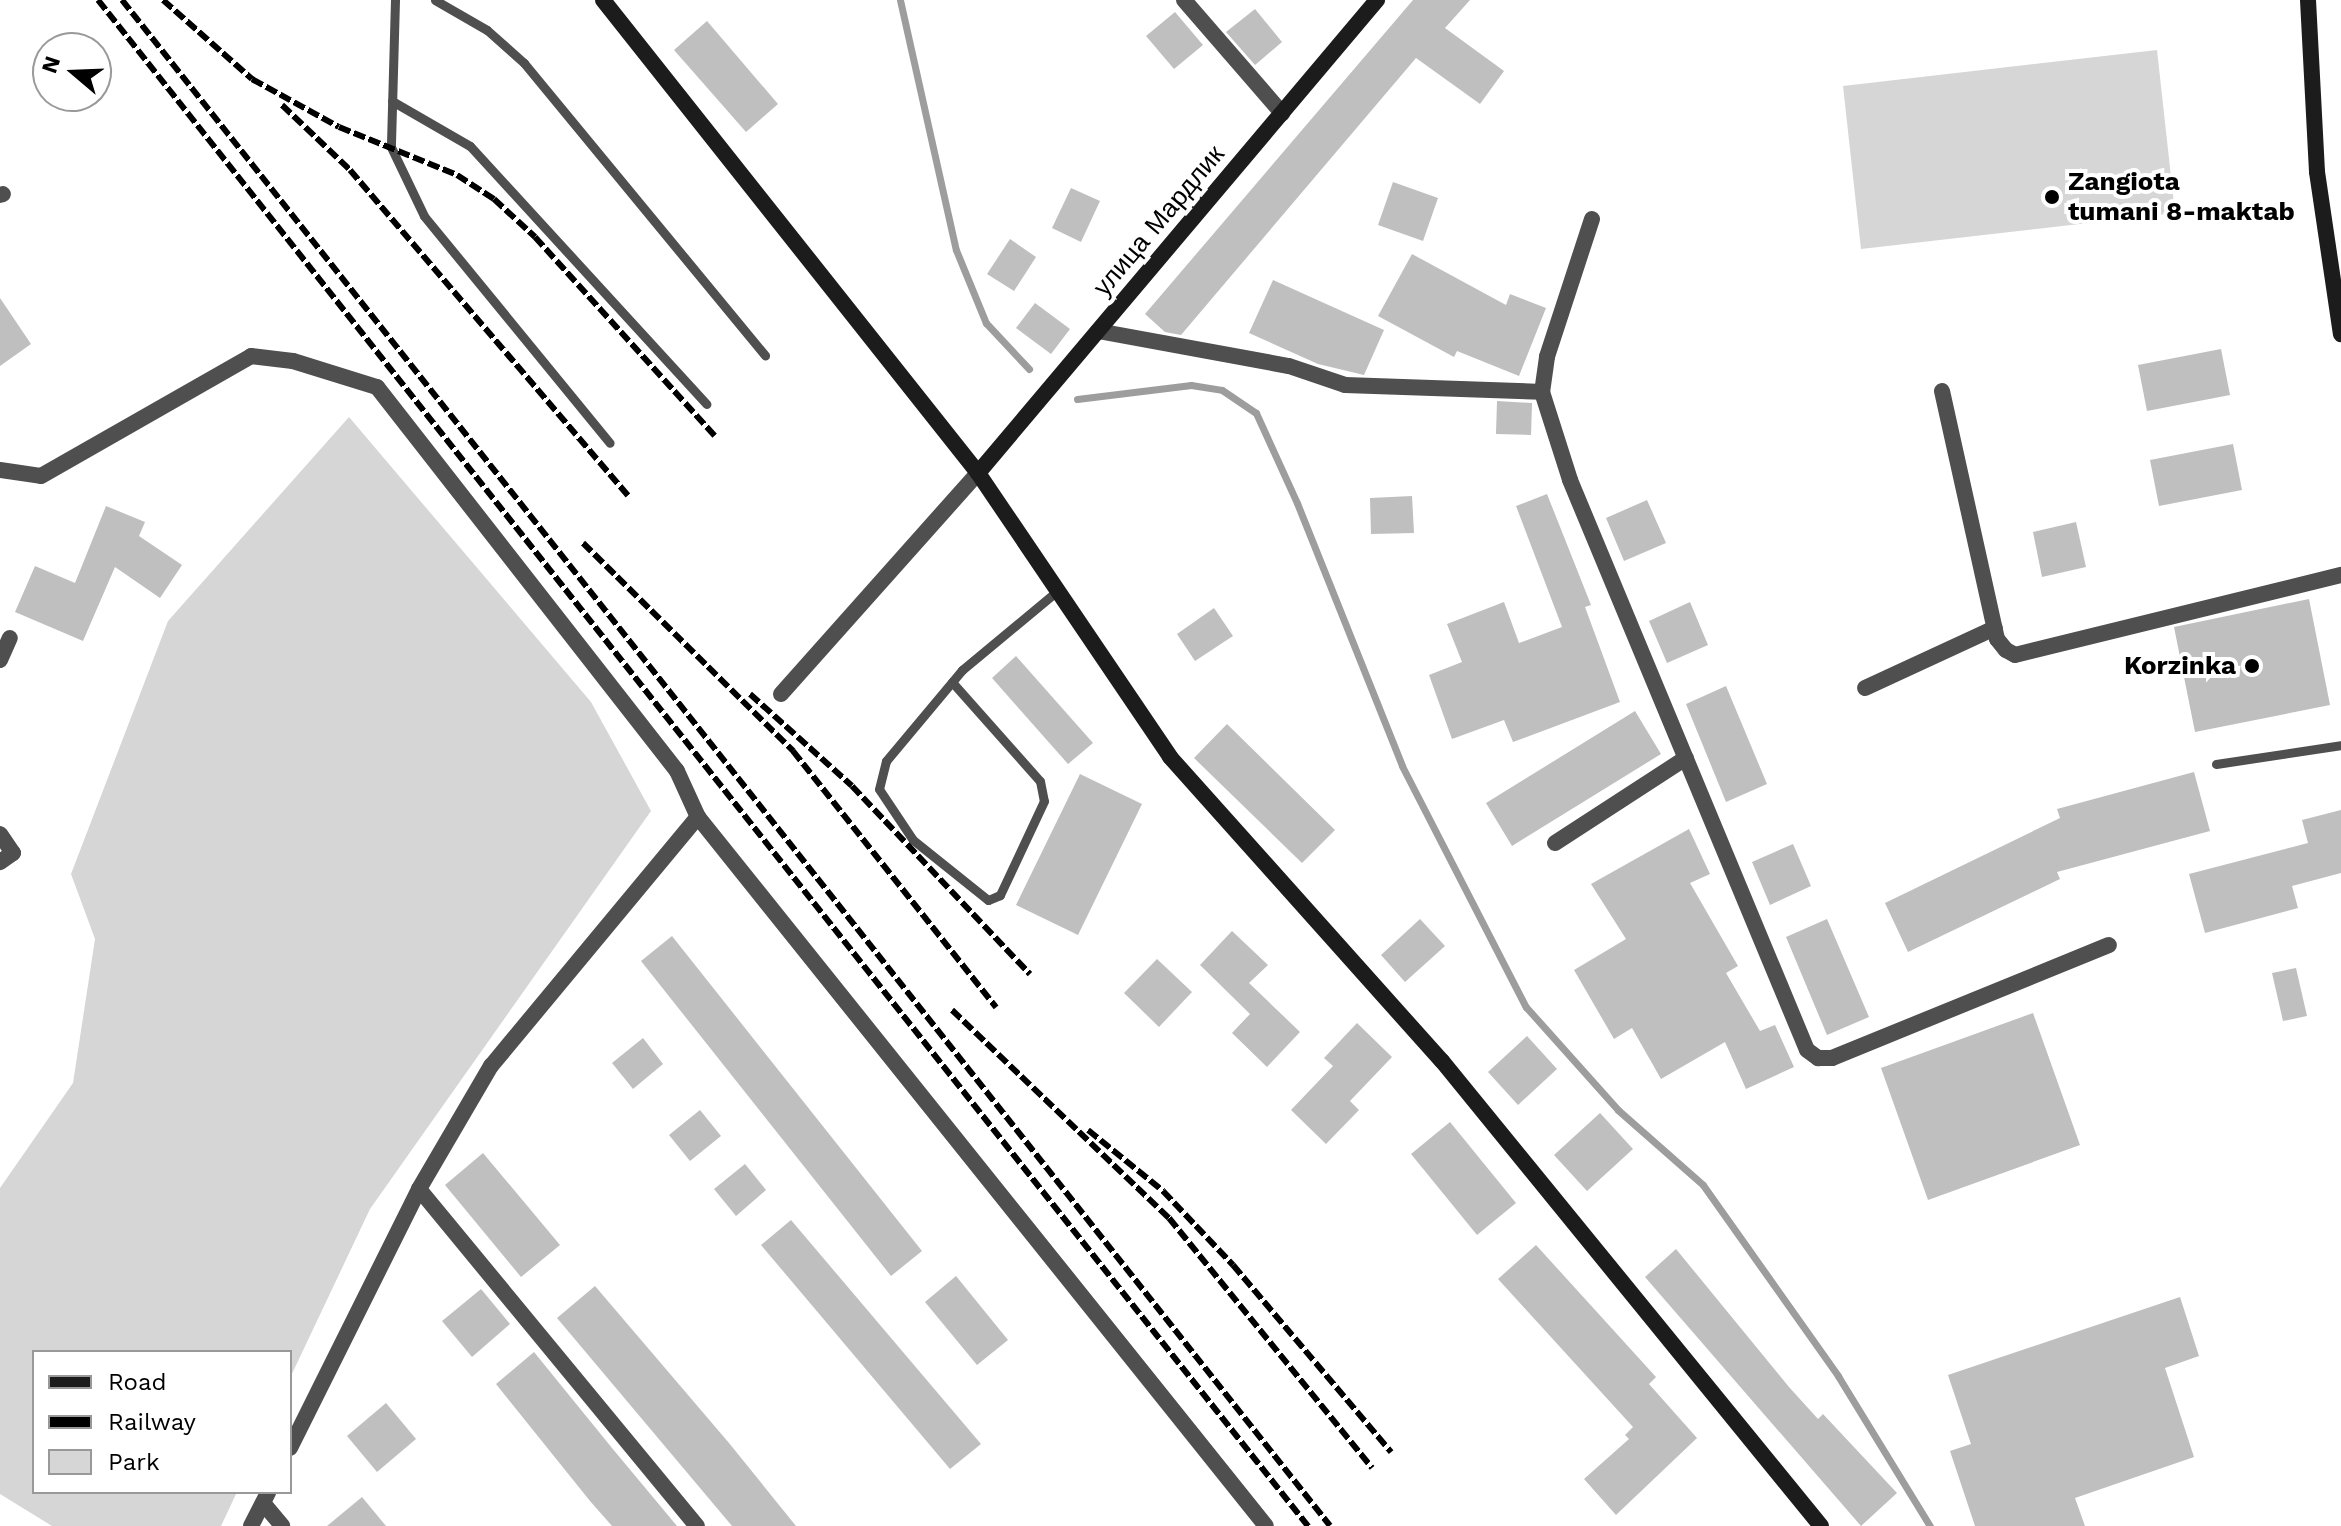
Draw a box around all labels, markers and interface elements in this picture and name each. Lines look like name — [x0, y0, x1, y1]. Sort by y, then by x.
north arrow — [32, 32, 112, 112]
text: N — [36, 53, 65, 76]
street label: улица Мардлик — [1087, 139, 1231, 303]
place label: Zangiota tumani 8-maktab — [2068, 166, 2295, 228]
marker: Zangiota tumani 8-maktab — [2043, 188, 2061, 206]
place label: Korzinka — [2124, 650, 2236, 682]
marker: Korzinka — [2243, 657, 2261, 675]
legend — [32, 1350, 292, 1494]
text: Road — [108, 1368, 167, 1396]
text: Railway — [108, 1408, 196, 1436]
text: Park — [108, 1448, 160, 1476]

